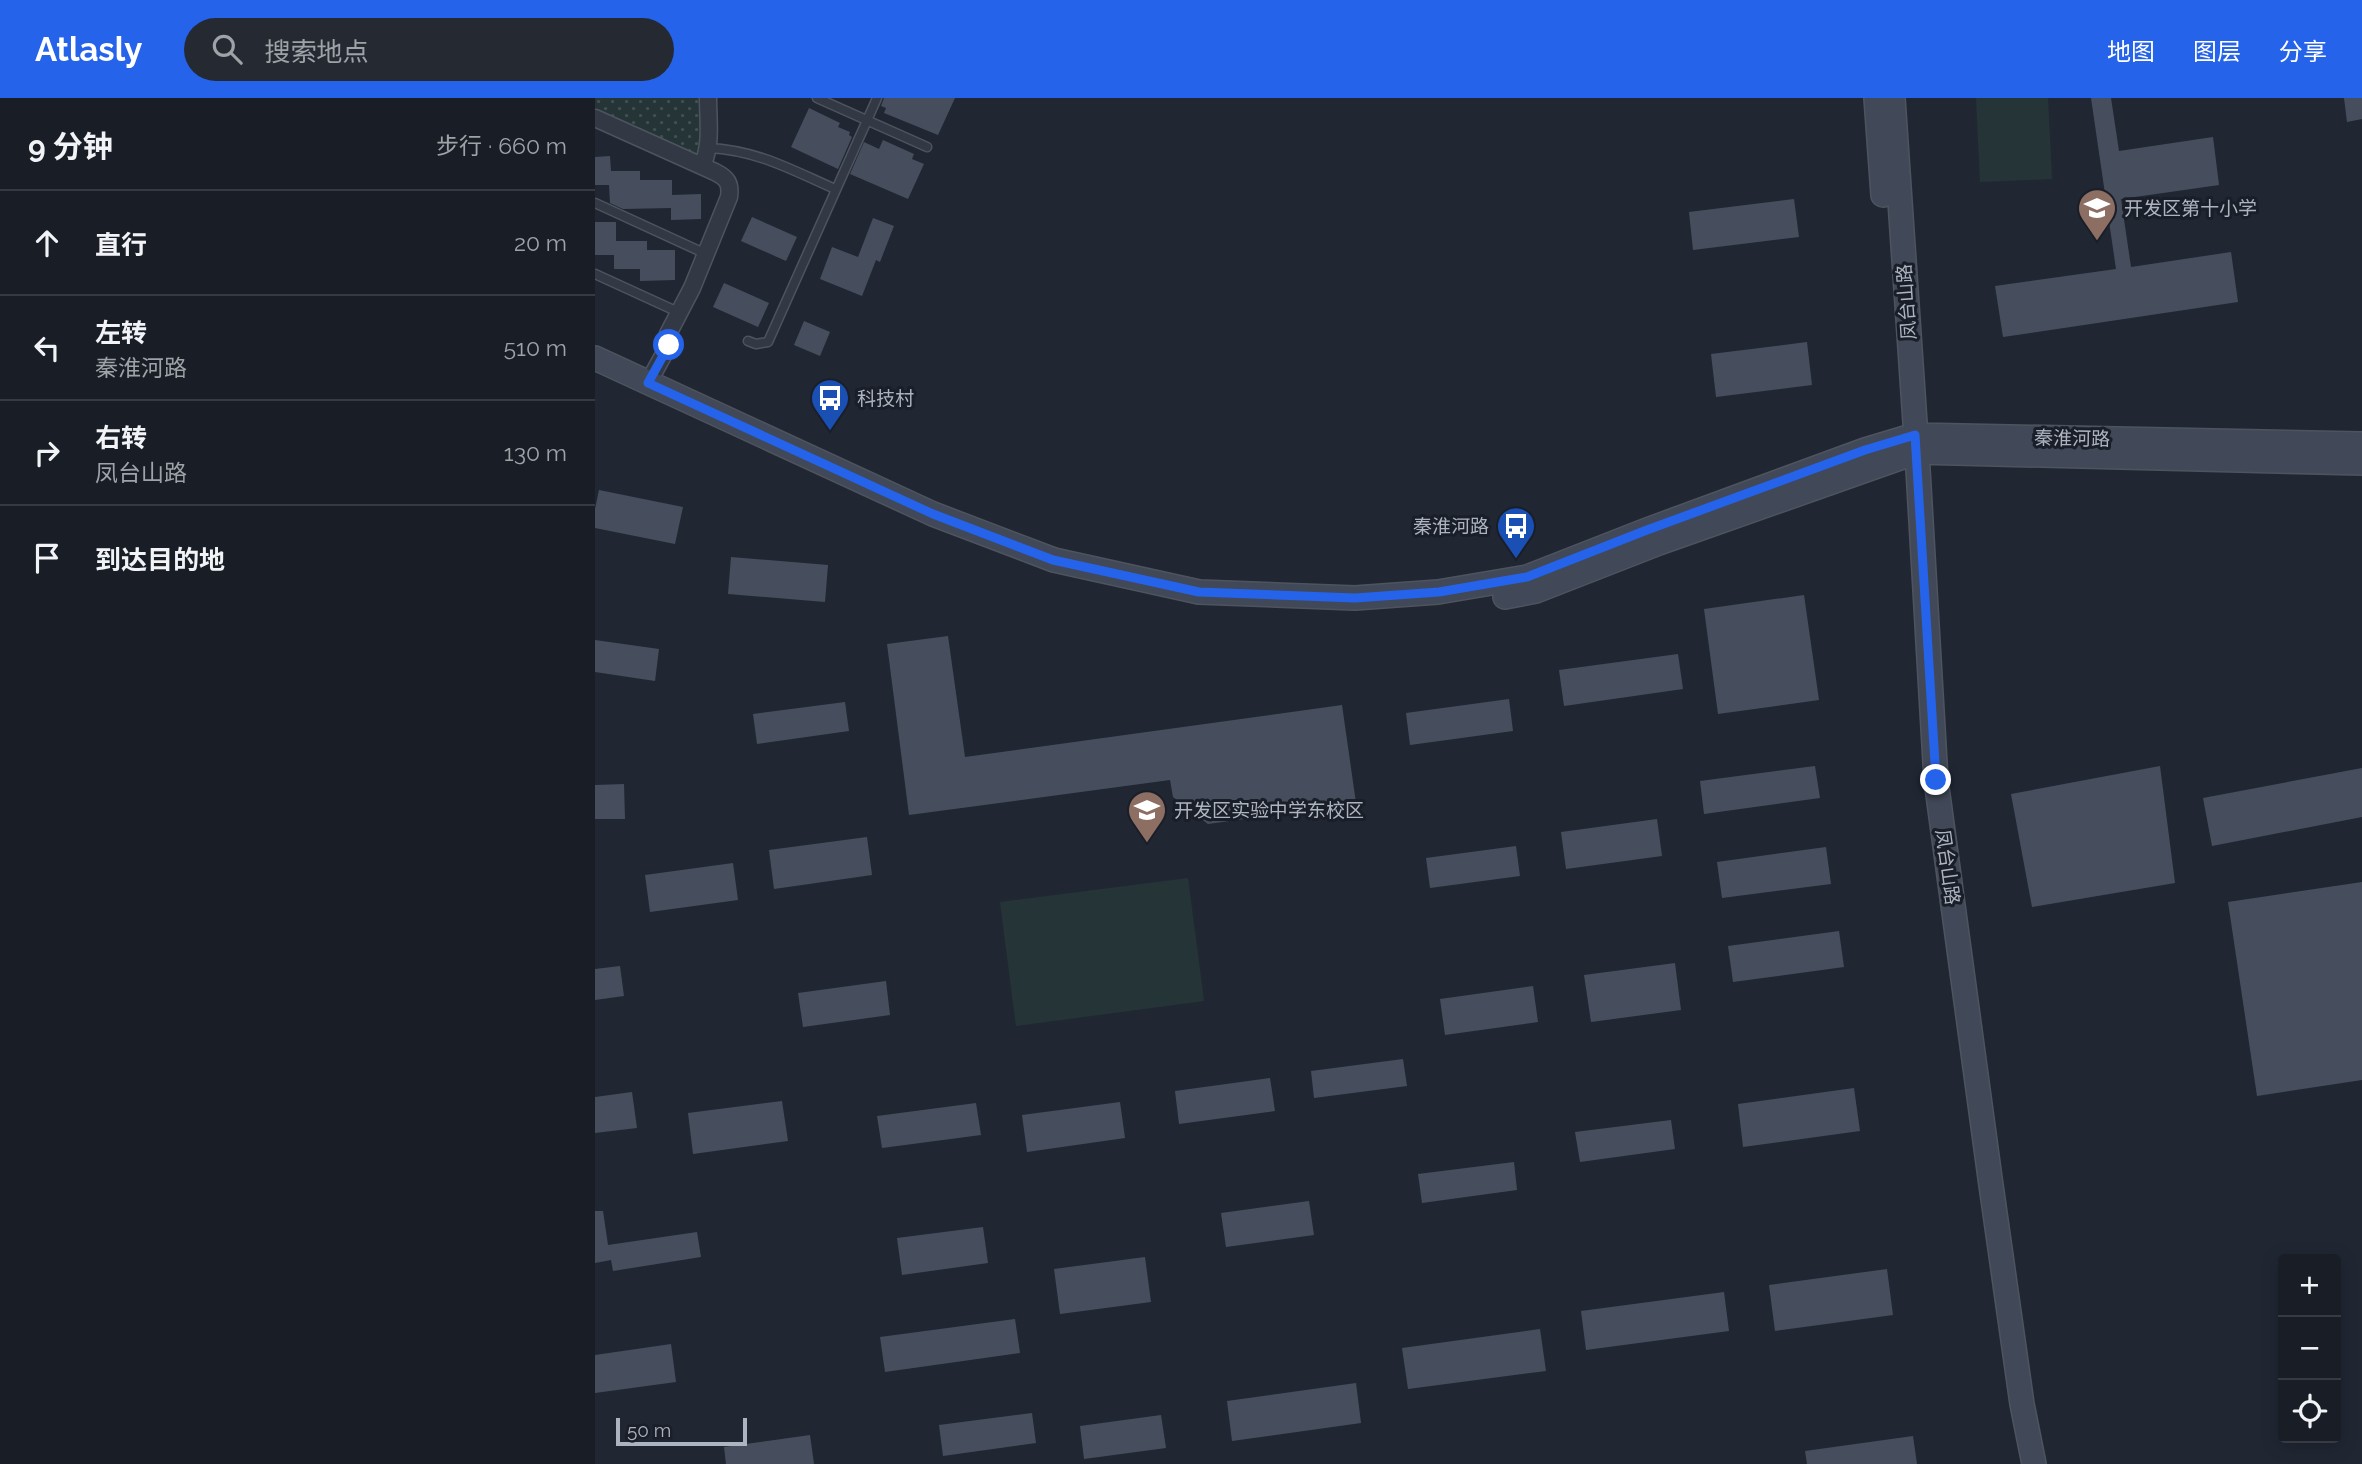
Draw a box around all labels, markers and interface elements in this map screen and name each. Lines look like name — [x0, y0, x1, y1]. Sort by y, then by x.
search box — [184, 18, 674, 81]
text: Atlasly — [35, 30, 142, 69]
icon: search — [208, 30, 246, 68]
text: 搜索地点 — [264, 37, 368, 67]
text: 地图 — [2107, 37, 2155, 66]
text: 图层 — [2193, 37, 2241, 66]
text: 分享 — [2279, 37, 2327, 66]
text: 9 分钟 — [28, 129, 113, 164]
text: 步行 · 660 m — [436, 132, 567, 159]
school or university icon: 开发区第十小学 — [2076, 187, 2118, 242]
place label: 开发区第十小学 — [2124, 197, 2257, 219]
icon: ahead — [28, 224, 66, 262]
text: 20 m — [514, 229, 567, 256]
text: 直行 — [95, 230, 147, 260]
street label: 凤台山路 — [1892, 263, 1920, 341]
text: 左转 — [95, 318, 147, 348]
icon: left — [28, 329, 66, 367]
route start — [653, 329, 684, 360]
text: 510 m — [504, 334, 567, 361]
text: 秦淮河路 — [95, 354, 187, 381]
bus stop icon: 科技村 — [809, 377, 851, 432]
place label: 科技村 — [857, 387, 914, 409]
text: 右转 — [95, 423, 147, 453]
street label: 秦淮河路 — [2034, 426, 2110, 450]
icon: right — [28, 434, 66, 472]
text: 130 m — [504, 439, 567, 466]
text: 凤台山路 — [95, 459, 187, 486]
bus stop icon: 秦淮河路 — [1495, 505, 1537, 560]
place label: 秦淮河路 — [1413, 515, 1489, 537]
icon: arrive — [28, 539, 66, 577]
text: 到达目的地 — [95, 545, 225, 575]
route end — [1920, 764, 1951, 795]
school or university icon: 开发区实验中学东校区 — [1126, 789, 1168, 844]
place label: 开发区实验中学东校区 — [1174, 799, 1364, 821]
street label: 凤台山路 — [1932, 828, 1964, 906]
map controls — [2278, 1254, 2341, 1443]
button: + — [2278, 1254, 2341, 1317]
button: − — [2278, 1317, 2341, 1380]
button: locate — [2278, 1380, 2341, 1443]
scale bar — [616, 1415, 747, 1447]
text: 50 m — [627, 1419, 671, 1441]

